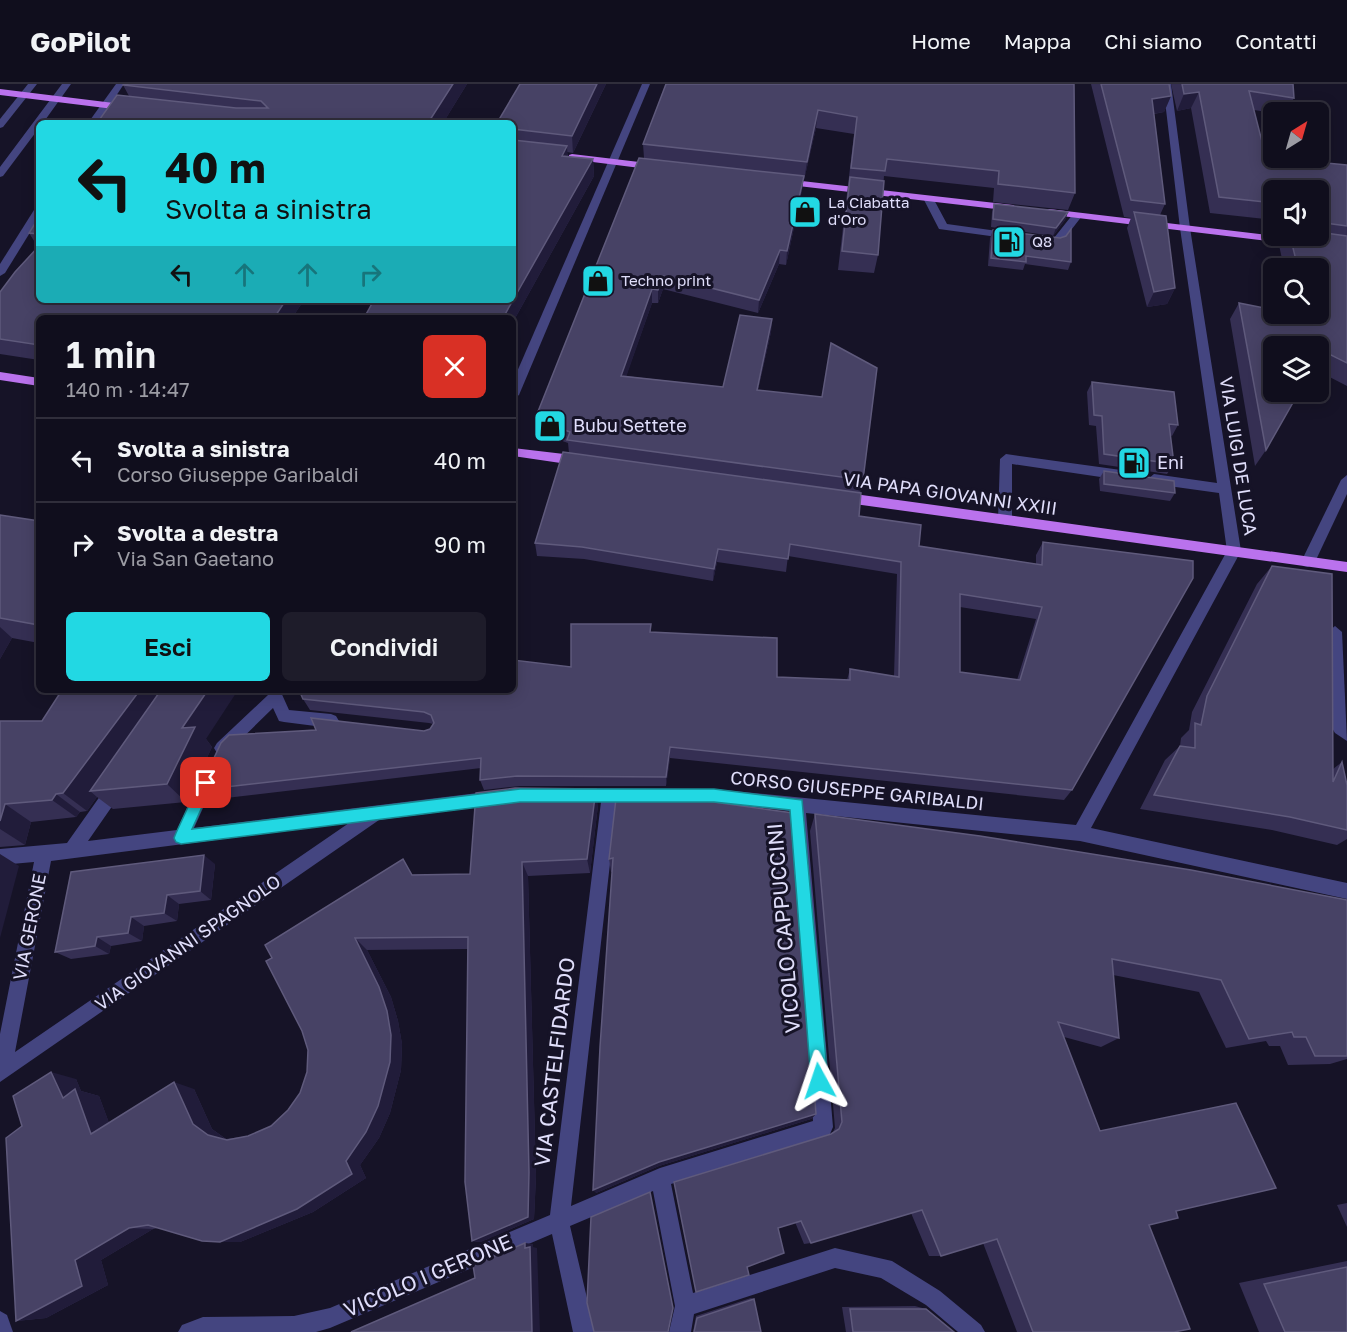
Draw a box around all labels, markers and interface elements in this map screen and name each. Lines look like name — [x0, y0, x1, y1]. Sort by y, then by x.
text: GoPilot — [30, 25, 131, 58]
text: Home — [911, 28, 971, 54]
text: Mappa — [1004, 28, 1071, 54]
text: Chi siamo — [1104, 28, 1202, 54]
text: Contatti — [1235, 28, 1317, 54]
north arrow — [1263, 102, 1329, 168]
map controls — [1263, 102, 1329, 402]
text: 40 m — [165, 142, 266, 192]
icon: left — [66, 144, 144, 222]
button: sound — [1263, 180, 1329, 246]
text: Svolta a sinistra — [165, 193, 372, 225]
place label: La Ciabatta d'Oro — [828, 193, 910, 228]
shop icon: La Ciabatta d'Oro — [787, 194, 823, 230]
fuel station icon: Q8 — [991, 224, 1027, 260]
place label: Q8 — [1032, 232, 1052, 250]
icon: left — [165, 258, 198, 291]
icon: ahead — [228, 258, 261, 291]
icon: ahead — [291, 258, 324, 291]
icon: right — [354, 258, 387, 291]
button: search — [1263, 258, 1329, 324]
shop icon: Techno print — [580, 263, 616, 299]
place label: Techno print — [621, 271, 711, 289]
text: 1 min — [66, 333, 156, 376]
button: close — [423, 335, 486, 398]
button: layers — [1263, 336, 1329, 402]
street label: VIA LUIGI DE LUCA — [1216, 375, 1262, 537]
text: 140 m · 14:47 — [66, 377, 190, 401]
shop icon: Bubu Settete — [532, 408, 568, 444]
place label: Bubu Settete — [573, 414, 687, 436]
text: Svolta a sinistra — [117, 435, 289, 462]
icon: left — [66, 444, 99, 477]
fuel station icon: Eni — [1116, 445, 1152, 481]
text: 40 m — [434, 447, 486, 474]
place label: Eni — [1157, 451, 1184, 473]
text: Corso Giuseppe Garibaldi — [117, 462, 359, 486]
street label: VIA PAPA GIOVANNI XXIII — [842, 467, 1059, 519]
text: Svolta a destra — [117, 519, 278, 546]
icon: right — [66, 528, 99, 561]
text: 90 m — [434, 531, 486, 558]
text: Via San Gaetano — [117, 546, 274, 570]
button: Esci — [66, 612, 270, 681]
button: Condividi — [282, 612, 486, 681]
pin — [180, 757, 231, 808]
icon: arrive — [189, 766, 222, 799]
street label: CORSO GIUSEPPE GARIBALDI — [729, 766, 985, 814]
street label: VICOLO CAPPUCCINI — [761, 822, 805, 1034]
street label: VIA GIOVANNI SPAGNOLO — [90, 870, 285, 1015]
street label: VIA GERONE — [8, 872, 50, 982]
street label: VIA CASTELFIDARDO — [528, 956, 580, 1168]
position arrow — [787, 1049, 851, 1113]
street label: VICOLO I GERONE — [339, 1228, 516, 1322]

